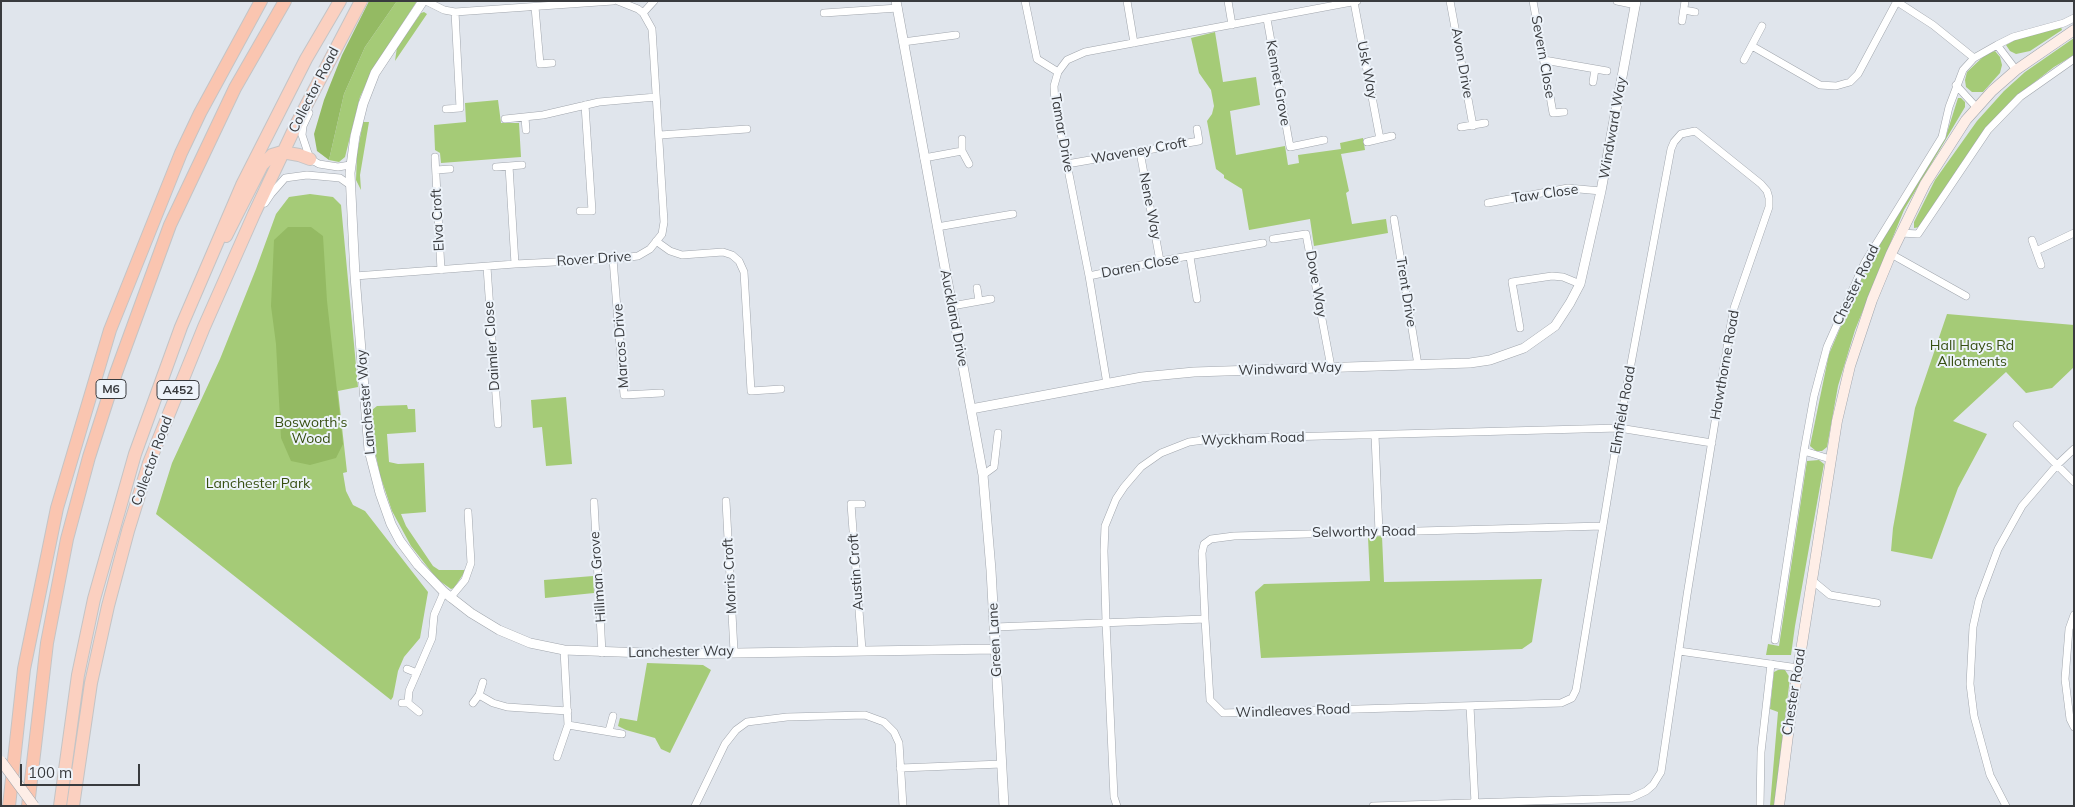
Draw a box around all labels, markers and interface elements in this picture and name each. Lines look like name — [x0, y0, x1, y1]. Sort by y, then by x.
street label: Severn Close — [1527, 14, 1559, 100]
street label: Avon Drive — [1448, 27, 1476, 99]
street label: Kennet Grove — [1262, 39, 1294, 127]
street label: Usk Way — [1353, 40, 1381, 100]
street label: Collector Road — [285, 44, 343, 136]
street label: Windward Way — [1596, 76, 1630, 180]
street label: Tamar Drive — [1047, 93, 1077, 173]
street label: Waveney Croft — [1090, 134, 1188, 168]
street label: Nene Way — [1135, 171, 1165, 241]
street label: Taw Close — [1511, 181, 1579, 207]
street label: Elva Croft — [428, 188, 448, 252]
street label: Chester Road — [1829, 242, 1883, 328]
street label: Rover Drive — [556, 248, 632, 270]
street label: Dove Way — [1302, 249, 1330, 319]
street label: Daren Close — [1100, 250, 1180, 282]
street label: Trent Drive — [1392, 256, 1420, 328]
street label: Auckland Drive — [936, 268, 972, 368]
street label: Daimler Close — [480, 301, 504, 391]
street label: Marcos Drive — [610, 303, 632, 389]
street label: Hawthorne Road — [1707, 309, 1743, 421]
park label: Hall Hays Rd Allotments — [1930, 338, 2014, 371]
street label: Lanchester Way — [353, 349, 379, 455]
street label: Windward Way — [1238, 359, 1342, 379]
street label: Elmfield Road — [1607, 365, 1639, 455]
road number: M6 — [96, 379, 126, 398]
road number: A452 — [157, 380, 199, 400]
street label: Collector Road — [128, 414, 176, 508]
park label: Bosworth's Wood — [275, 415, 347, 448]
street label: Wyckham Road — [1201, 429, 1305, 449]
park label: Lanchester Park — [206, 476, 310, 492]
street label: Selworthy Road — [1312, 523, 1416, 541]
street label: Hillman Grove — [586, 531, 610, 623]
street label: Austin Croft — [845, 533, 867, 611]
street label: Morris Croft — [720, 538, 740, 614]
street label: Green Lane — [985, 603, 1005, 677]
street label: Lanchester Way — [628, 643, 734, 661]
street label: Chester Road — [1779, 647, 1809, 737]
street label: Windleaves Road — [1235, 701, 1351, 721]
scale bar — [22, 754, 142, 786]
text: 100 m — [28, 763, 72, 782]

